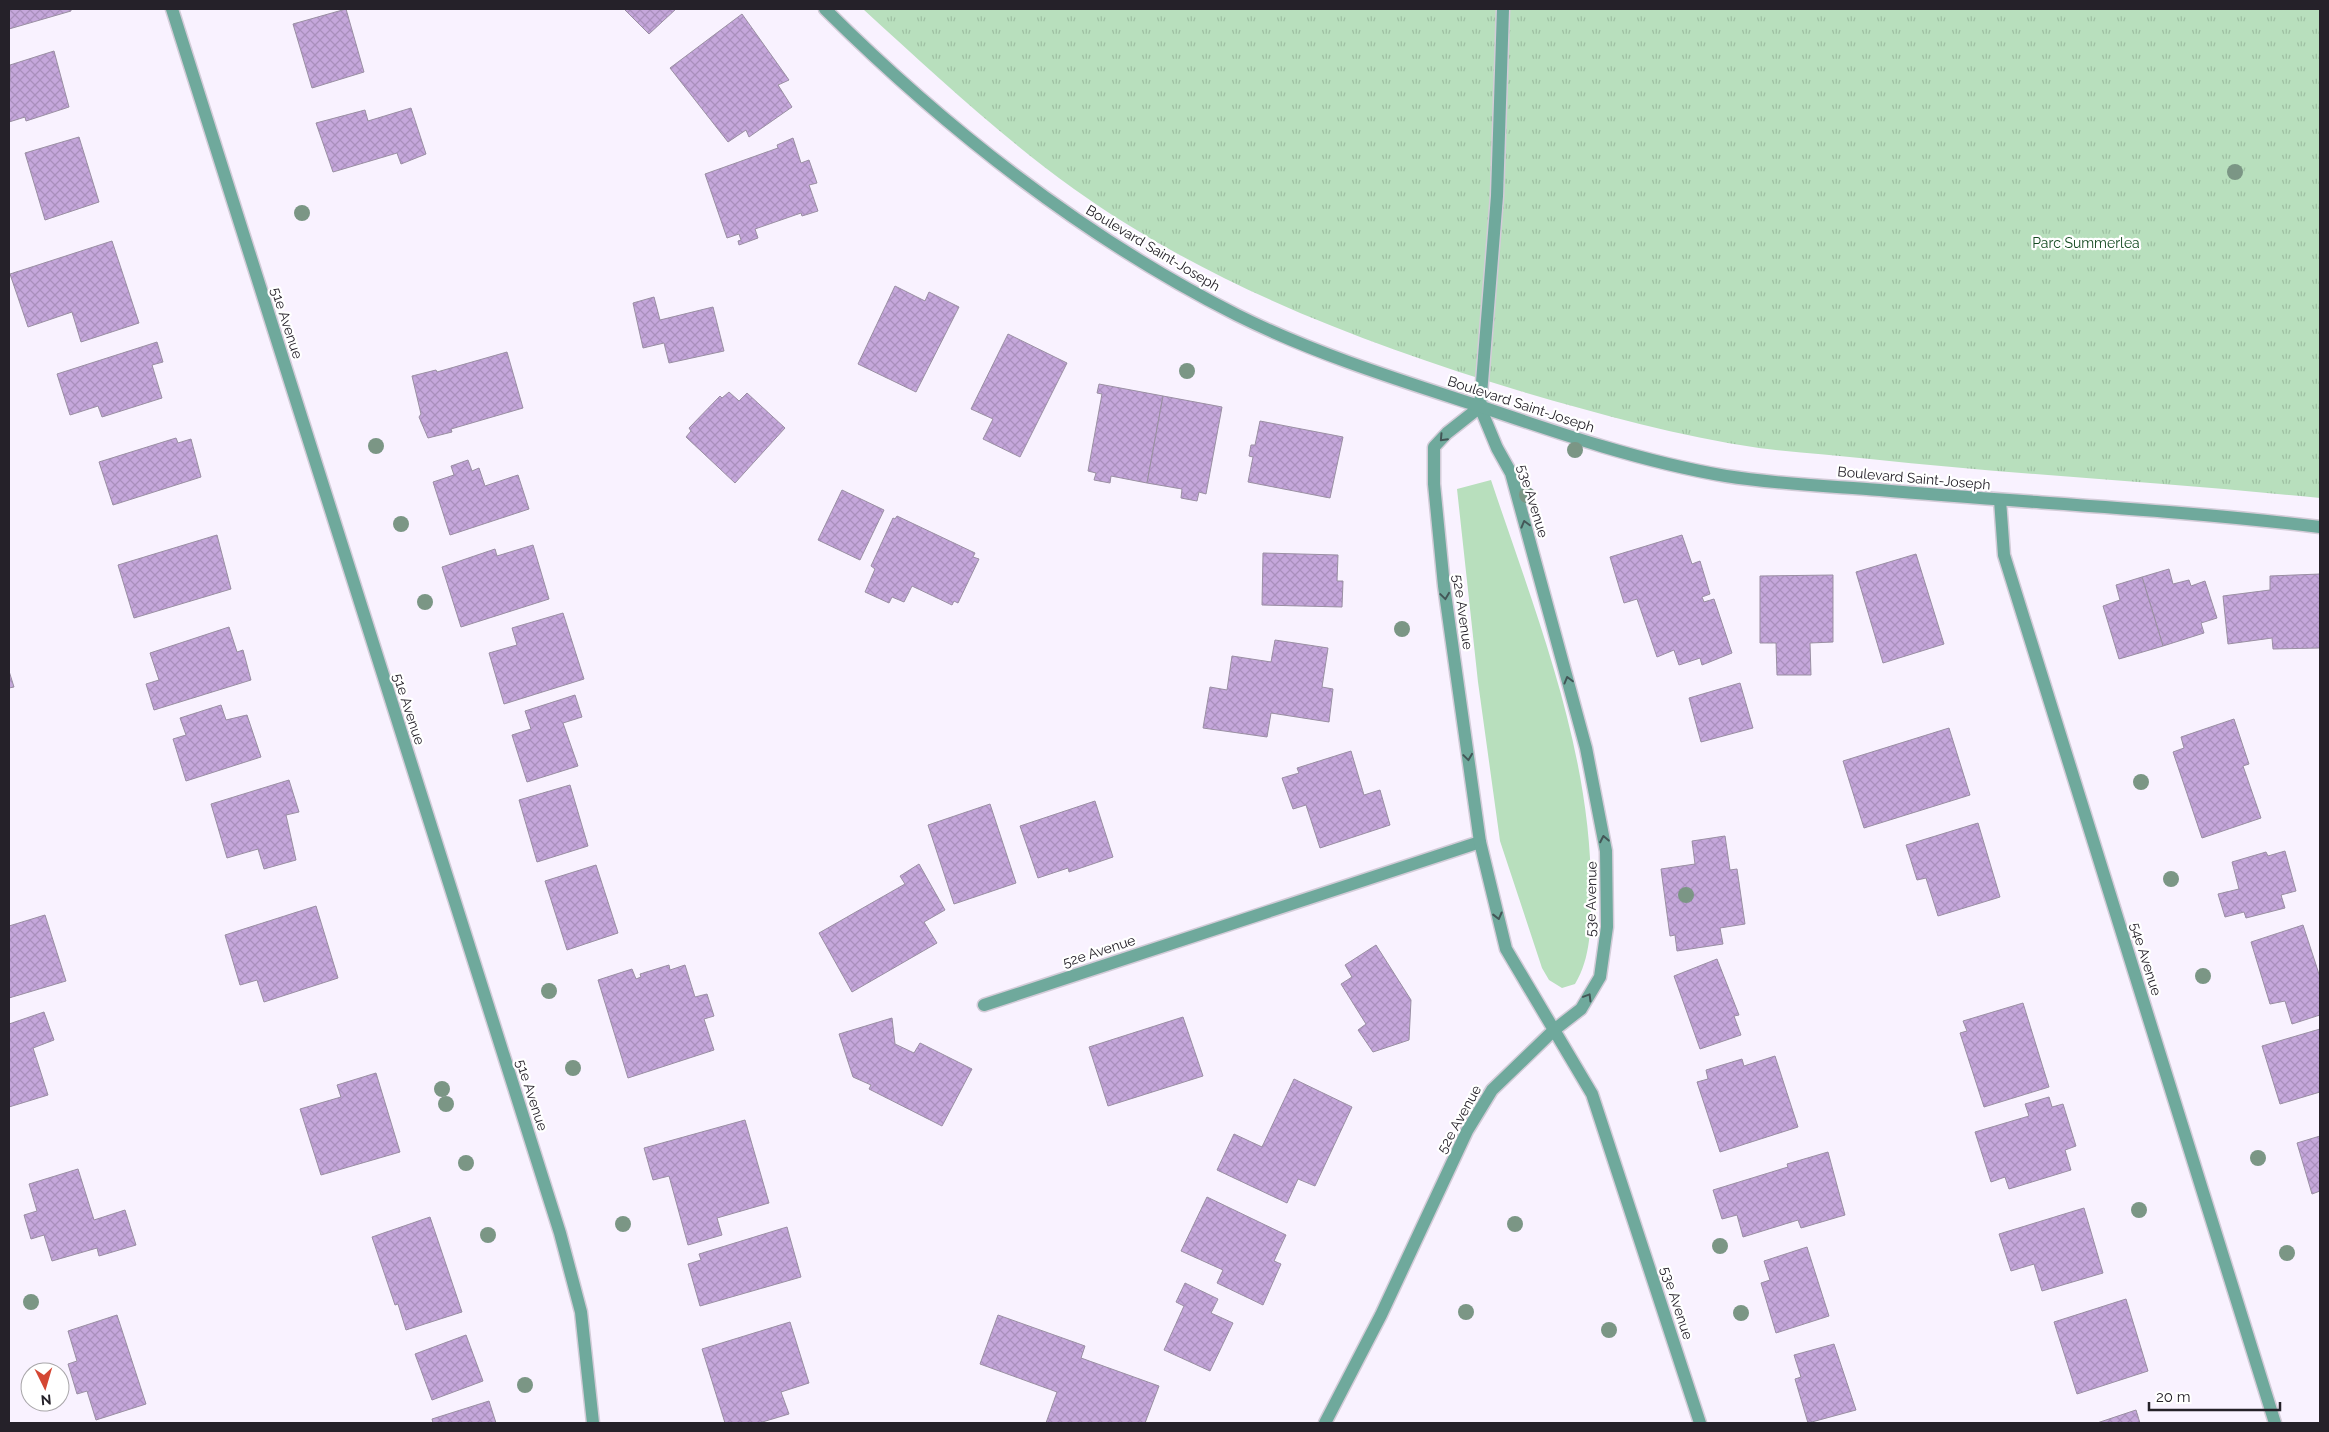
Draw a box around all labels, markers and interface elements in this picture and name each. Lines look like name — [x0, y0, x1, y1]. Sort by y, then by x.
street label: Boulevard Saint-Joseph — [1083, 202, 1223, 294]
park label: Parc Summerlea — [2032, 235, 2140, 251]
street label: 51e Avenue — [268, 285, 306, 361]
street label: Boulevard Saint-Joseph — [1446, 373, 1596, 435]
one-way arrow — [1440, 432, 1449, 441]
street label: 53e Avenue — [1514, 463, 1552, 539]
street label: Boulevard Saint-Joseph — [1837, 463, 1991, 493]
one-way arrow — [1520, 519, 1531, 528]
street label: 52e Avenue — [1450, 574, 1476, 650]
one-way arrow — [1439, 592, 1450, 600]
street label: 51e Avenue — [390, 671, 428, 747]
one-way arrow — [1563, 677, 1573, 685]
one-way arrow — [1462, 753, 1473, 761]
one-way arrow — [1599, 834, 1610, 843]
street label: 53e Avenue — [1582, 861, 1600, 937]
one-way arrow — [1492, 912, 1503, 921]
street label: 54e Avenue — [2127, 920, 2165, 998]
street label: 52e Avenue — [1061, 932, 1137, 970]
one-way arrow — [1582, 994, 1592, 1003]
street label: 51e Avenue — [513, 1057, 551, 1133]
street label: 52e Avenue — [1434, 1082, 1484, 1156]
street label: 53e Avenue — [1658, 1265, 1696, 1341]
north arrow — [20, 1362, 70, 1412]
scale bar — [2149, 1380, 2280, 1412]
text: 20 m — [2156, 1388, 2191, 1406]
text: N — [40, 1392, 52, 1408]

